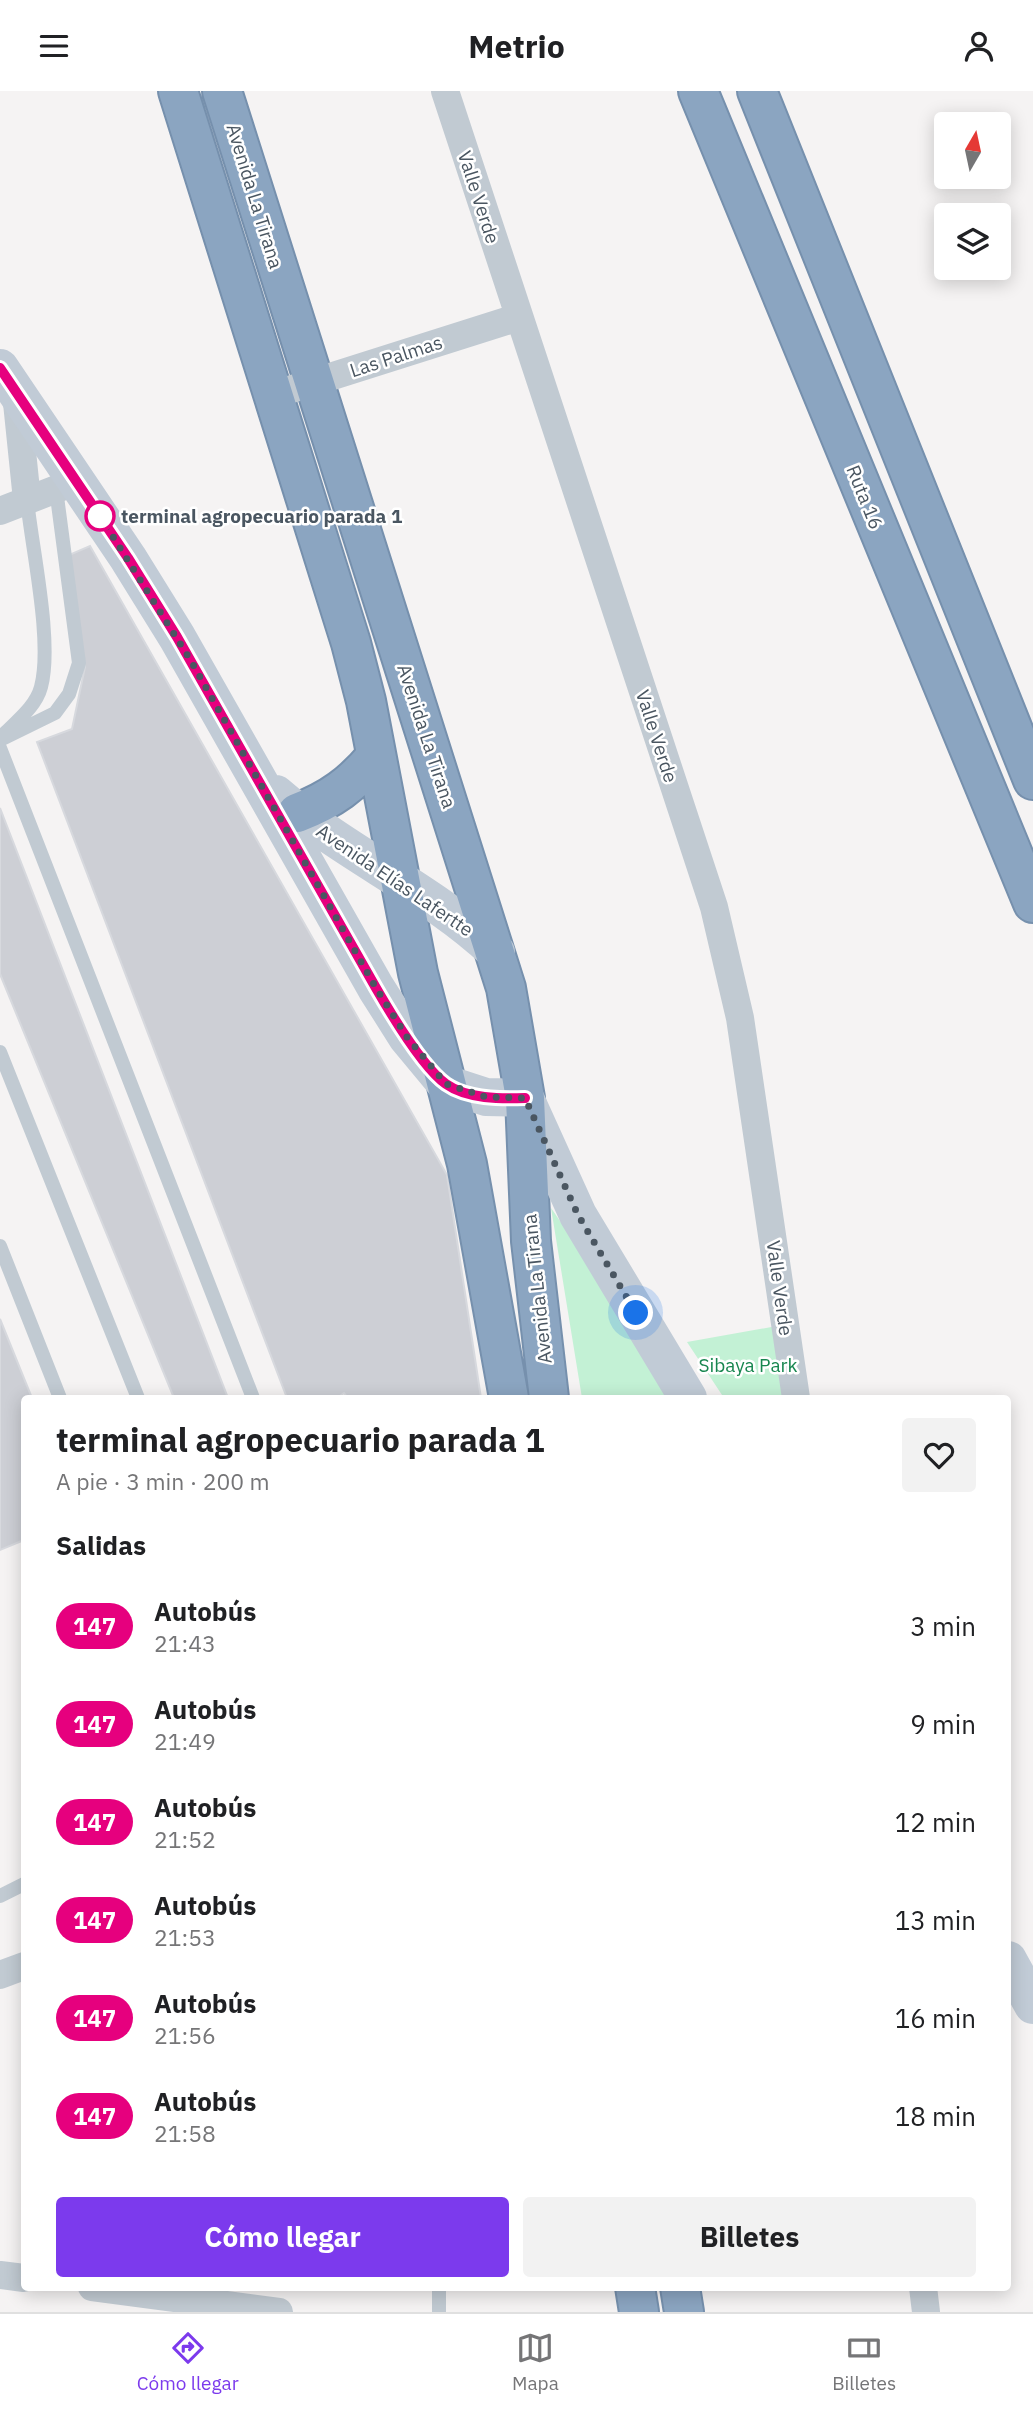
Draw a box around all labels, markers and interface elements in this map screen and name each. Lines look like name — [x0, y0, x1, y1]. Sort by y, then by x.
text: Metrio — [468, 25, 565, 67]
icon: menu — [35, 27, 73, 65]
icon: person — [960, 27, 998, 65]
north arrow — [934, 112, 1012, 189]
map controls — [934, 112, 1011, 280]
street label: Avenida La Tirana — [222, 121, 288, 271]
street label: Valle Verde — [453, 148, 505, 246]
button: layers — [934, 203, 1011, 280]
street label: Las Palmas — [347, 330, 445, 382]
street label: Ruta 16 — [841, 461, 889, 533]
marker: terminal agropecuario parada 1 — [85, 501, 115, 531]
place label: terminal agropecuario parada 1 — [121, 504, 403, 528]
street label: Avenida La Tirana — [392, 661, 462, 811]
street label: Valle Verde — [631, 687, 683, 785]
street label: Avenida Elías Lafertte — [312, 819, 478, 941]
street label: Avenida La Tirana — [517, 1213, 557, 1365]
street label: Valle Verde — [761, 1239, 799, 1337]
your location — [618, 1295, 653, 1330]
park label: Sibaya Park — [698, 1353, 798, 1377]
text: terminal agropecuario parada 1 — [56, 1418, 545, 1461]
button: heart — [902, 1418, 976, 1492]
text: A pie · 3 min · 200 m — [56, 1466, 270, 1496]
text: Salidas — [56, 1528, 146, 1562]
text: Autobús — [154, 1594, 256, 1628]
text: 3 min — [910, 1609, 976, 1643]
text: 147 — [73, 1610, 116, 1642]
text: 21:43 — [154, 1628, 216, 1658]
text: Autobús — [154, 1692, 256, 1726]
text: 9 min — [910, 1707, 976, 1741]
text: 147 — [73, 1708, 116, 1740]
text: 21:49 — [154, 1726, 216, 1756]
text: Autobús — [154, 1790, 256, 1824]
text: 12 min — [895, 1805, 976, 1839]
text: 147 — [73, 1806, 116, 1838]
text: 21:52 — [154, 1824, 216, 1854]
text: Autobús — [154, 1888, 256, 1922]
text: 13 min — [895, 1903, 976, 1937]
text: 147 — [73, 1904, 116, 1936]
text: 21:53 — [154, 1922, 216, 1952]
text: Autobús — [154, 1986, 256, 2020]
text: 16 min — [895, 2001, 976, 2035]
text: 147 — [73, 2002, 116, 2034]
text: 21:56 — [154, 2020, 216, 2050]
text: Autobús — [154, 2084, 256, 2118]
text: 18 min — [895, 2099, 976, 2133]
text: 147 — [73, 2100, 116, 2132]
text: 21:58 — [154, 2118, 216, 2148]
button: Cómo llegar — [56, 2197, 509, 2277]
button: Billetes — [523, 2197, 976, 2277]
tab: Cómo llegar — [137, 2329, 239, 2395]
tab: Mapa — [512, 2329, 559, 2395]
tab: Billetes — [832, 2329, 896, 2395]

